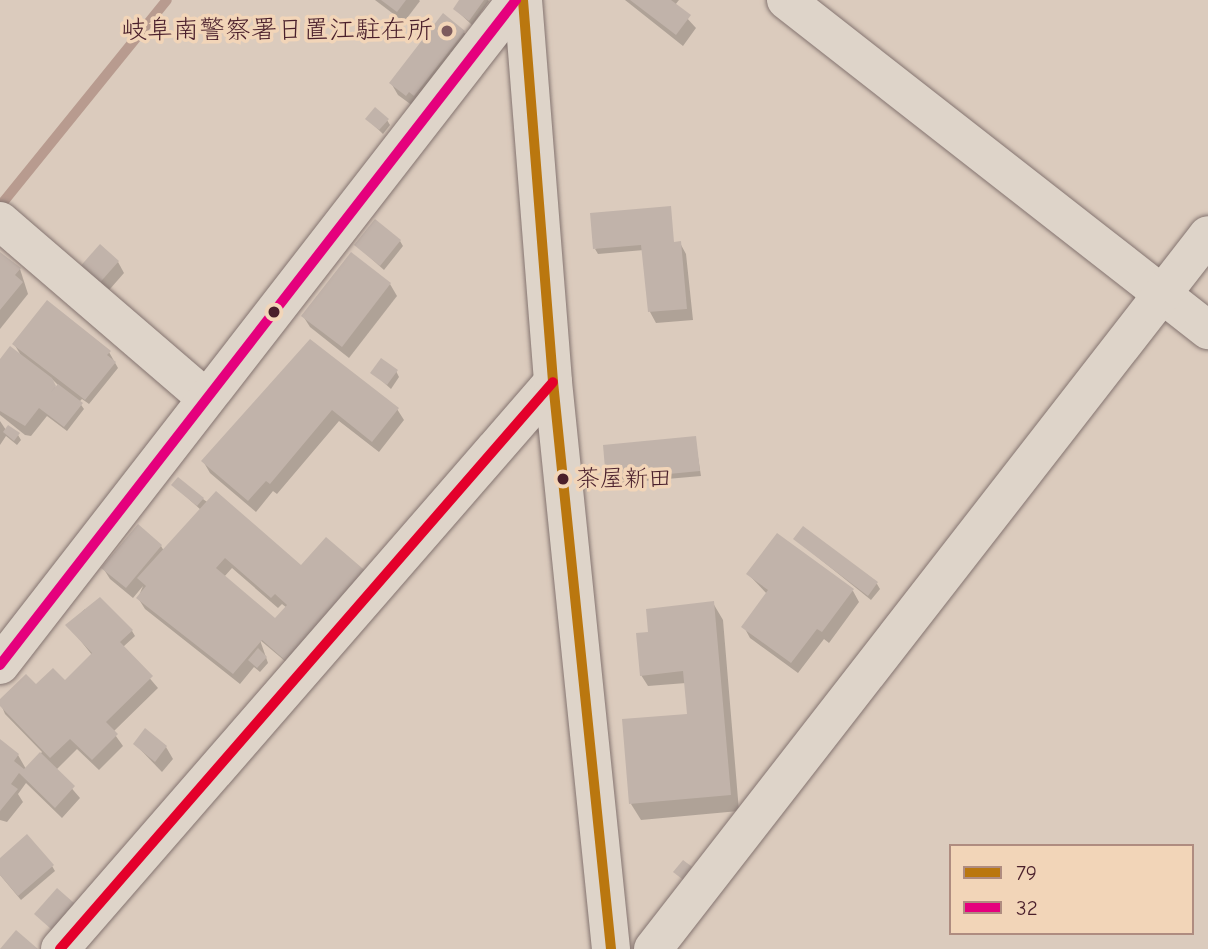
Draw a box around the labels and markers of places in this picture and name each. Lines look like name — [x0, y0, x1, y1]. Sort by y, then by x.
place label: 岐阜南警察署日置江駐在所 — [121, 15, 433, 47]
marker: 岐阜南警察署日置江駐在所 — [439, 23, 455, 39]
unlabelled marker — [267, 305, 281, 319]
place label: 茶屋新田 — [576, 465, 672, 493]
marker: 茶屋新田 — [556, 472, 570, 486]

